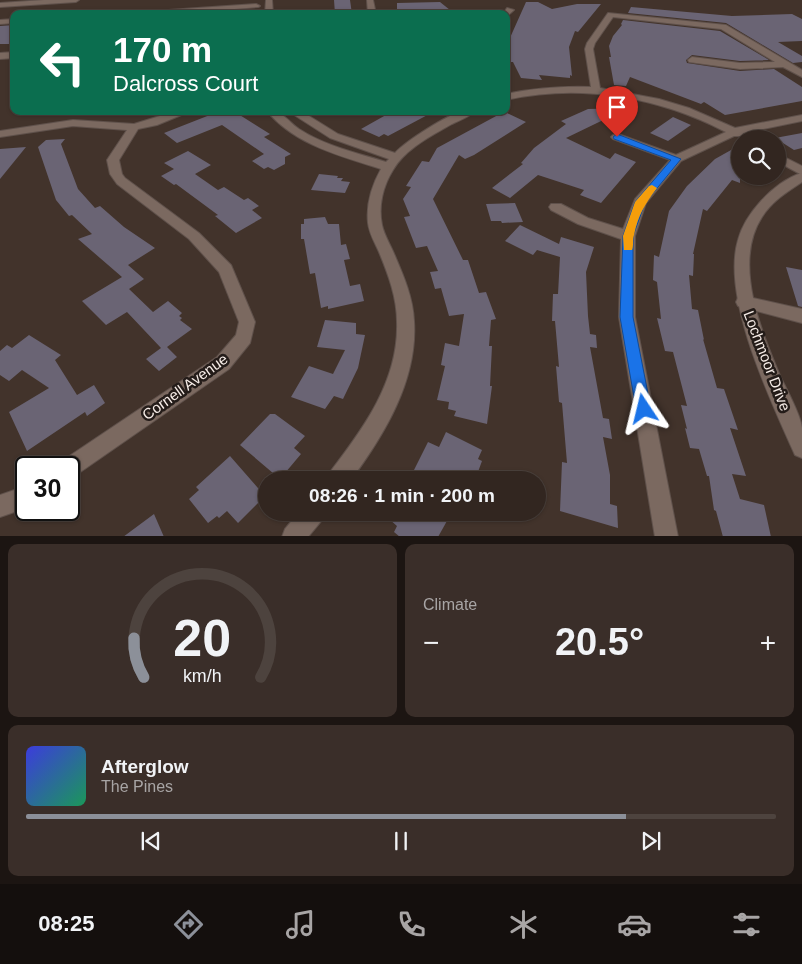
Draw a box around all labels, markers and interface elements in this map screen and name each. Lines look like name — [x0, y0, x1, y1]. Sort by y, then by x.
icon: left — [30, 30, 95, 95]
text: 170 m — [113, 30, 212, 69]
text: Dalcross Court — [113, 71, 258, 96]
pin — [596, 86, 638, 137]
icon: arrive — [603, 93, 631, 121]
map controls — [731, 130, 786, 185]
button: search — [731, 130, 786, 185]
street label: Lochmoor Drive — [741, 308, 794, 413]
street label: Cornell Avenue — [139, 350, 231, 423]
position arrow — [617, 382, 669, 434]
speed limit sign: 30 — [15, 456, 80, 521]
text: 08:26 · 1 min · 200 m — [309, 485, 495, 506]
text: Climate — [423, 596, 477, 613]
text: 20 — [174, 609, 231, 667]
text: 20.5° — [555, 621, 644, 663]
text: − — [423, 627, 439, 658]
text: + — [760, 627, 776, 658]
text: km/h — [183, 666, 222, 686]
text: Afterglow — [101, 756, 189, 777]
text: The Pines — [101, 778, 173, 795]
icon: previous — [137, 827, 165, 855]
icon: pause — [387, 827, 415, 855]
icon: next — [637, 827, 665, 855]
icon: directions — [171, 907, 206, 942]
icon: music — [283, 907, 318, 942]
icon: phone — [394, 907, 429, 942]
icon: climate — [506, 907, 541, 942]
icon: car — [617, 907, 652, 942]
icon: filters — [729, 907, 764, 942]
text: 08:25 — [38, 911, 95, 936]

